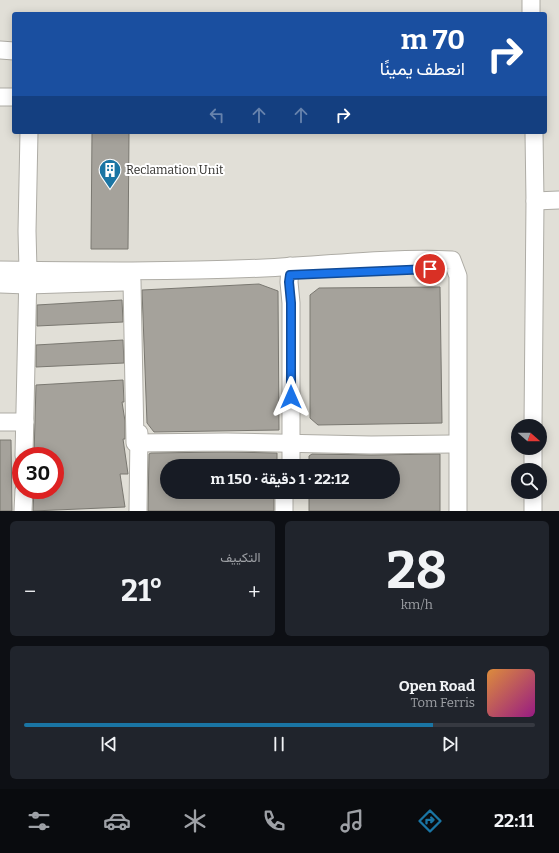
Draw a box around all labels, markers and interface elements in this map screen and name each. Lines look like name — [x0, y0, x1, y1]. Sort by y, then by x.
text: 70 m — [401, 23, 465, 56]
icon: right — [479, 28, 531, 80]
text: انعطف يمينًا — [380, 58, 465, 80]
icon: left — [206, 104, 228, 126]
icon: ahead — [248, 104, 270, 126]
icon: ahead — [290, 104, 312, 126]
icon: right — [332, 104, 354, 126]
building icon: Reclamation Unit — [97, 157, 123, 190]
place label: Reclamation Unit — [126, 163, 224, 177]
pin — [413, 252, 447, 286]
icon: arrive — [419, 258, 441, 280]
position arrow — [270, 376, 312, 418]
north arrow — [511, 419, 547, 455]
map controls — [511, 419, 547, 499]
speed limit sign: 30 — [12, 447, 64, 499]
button: search — [511, 463, 547, 499]
text: 22:12 · 1 دقيقة · 150 m — [211, 470, 349, 488]
text: 28 — [386, 539, 447, 602]
text: التكييف — [220, 550, 261, 565]
text: 21° — [121, 573, 163, 609]
text: − — [24, 578, 36, 605]
text: + — [248, 578, 261, 605]
text: km/h — [401, 597, 433, 612]
text: Open Road — [399, 677, 475, 695]
text: Tom Ferris — [411, 695, 475, 710]
icon: previous — [98, 733, 120, 755]
icon: pause — [268, 733, 290, 755]
icon: next — [439, 733, 461, 755]
icon: filters — [25, 807, 53, 835]
icon: car — [103, 807, 131, 835]
icon: climate — [181, 807, 209, 835]
icon: phone — [260, 807, 288, 835]
icon: music — [338, 807, 366, 835]
icon: directions — [416, 807, 444, 835]
text: 22:11 — [494, 810, 534, 832]

